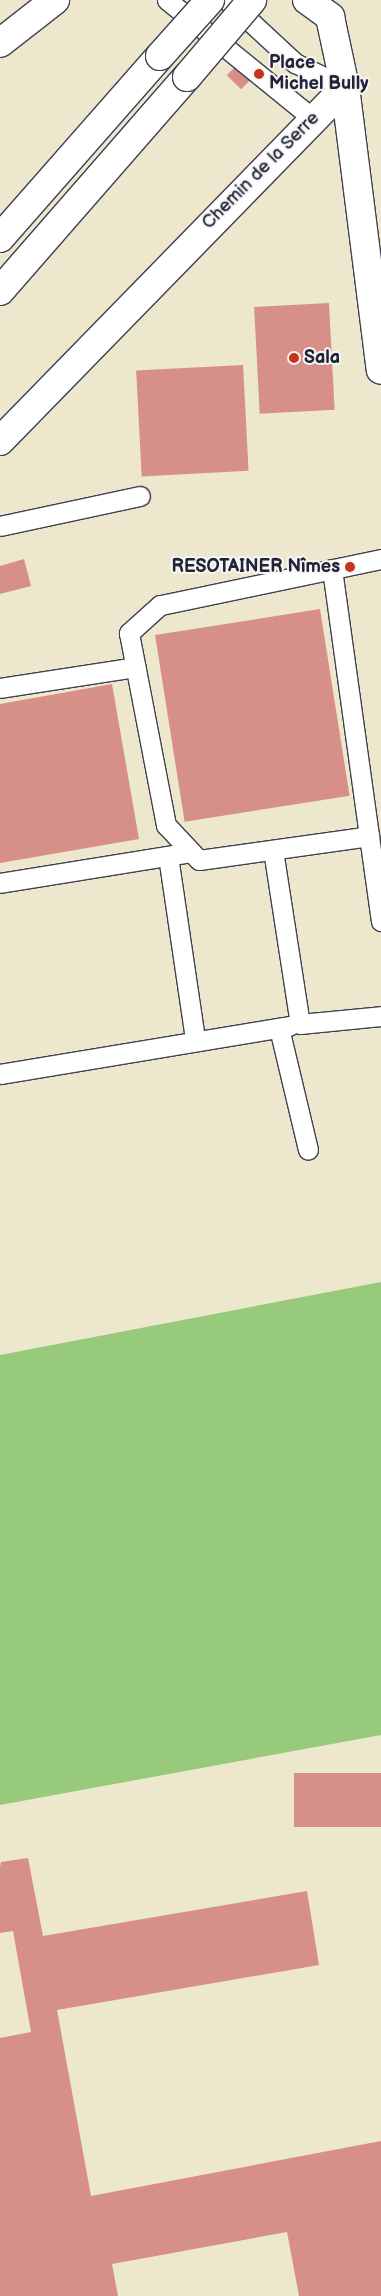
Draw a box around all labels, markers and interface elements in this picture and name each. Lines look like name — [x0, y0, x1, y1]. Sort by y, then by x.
place label: Place Michel Bully — [269, 53, 368, 96]
marker: Place Michel Bully — [253, 68, 265, 80]
street label: Chemin de la Serre — [198, 108, 324, 234]
place label: Sala — [304, 347, 340, 369]
marker: Sala — [288, 352, 300, 364]
place label: RESOTAINER Nîmes — [172, 556, 340, 578]
marker: RESOTAINER Nîmes — [344, 561, 356, 573]

